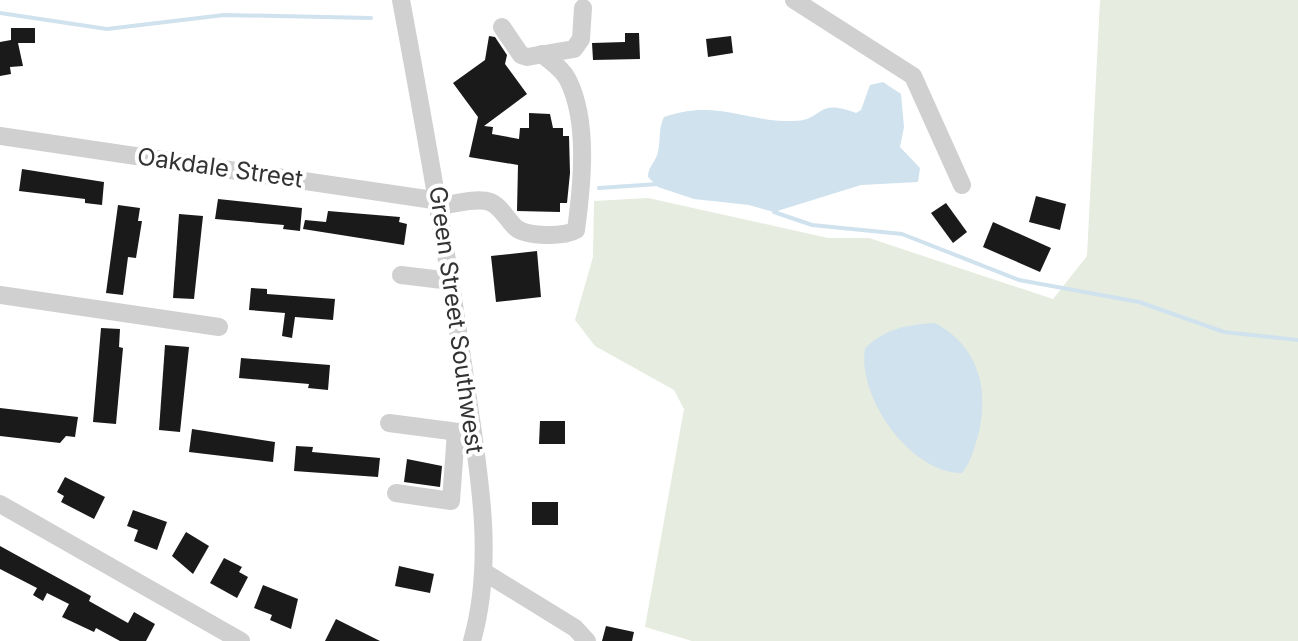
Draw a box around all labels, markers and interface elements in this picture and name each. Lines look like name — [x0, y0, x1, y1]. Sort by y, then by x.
street label: Oakdale Street — [135, 142, 305, 193]
street label: Green Street Southwest — [423, 184, 490, 456]

